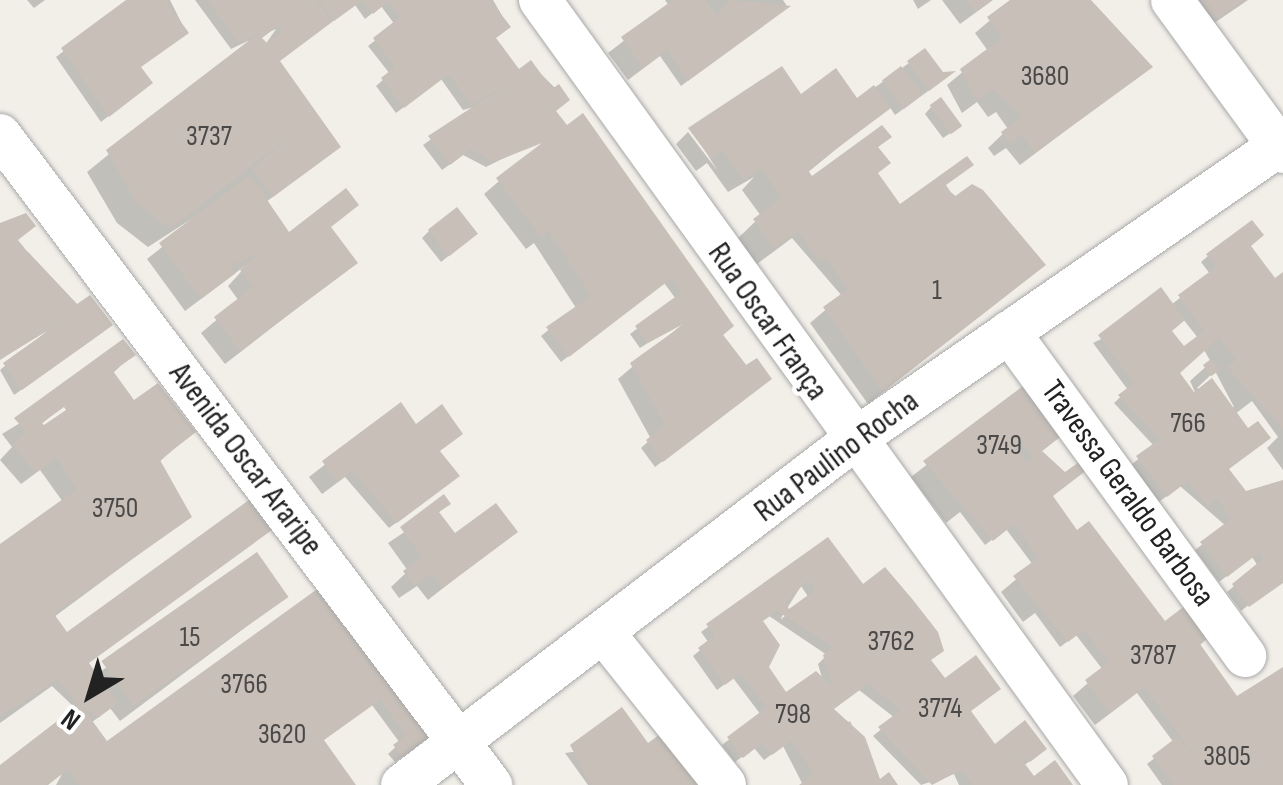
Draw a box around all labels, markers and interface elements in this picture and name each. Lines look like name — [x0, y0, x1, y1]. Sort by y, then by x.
house number: 3680 — [1021, 60, 1069, 94]
house number: 3737 — [186, 120, 232, 154]
street label: Rua Oscar França — [699, 236, 835, 408]
house number: 1 — [932, 274, 942, 308]
street label: Avenida Oscar Araripe — [160, 356, 330, 564]
street label: Travessa Geraldo Barbosa — [1032, 374, 1222, 614]
street label: Rua Paulino Rocha — [747, 383, 927, 531]
house number: 766 — [1170, 407, 1206, 441]
house number: 3749 — [976, 429, 1022, 463]
house number: 3750 — [92, 492, 138, 526]
house number: 15 — [179, 621, 201, 655]
house number: 3762 — [868, 625, 914, 659]
house number: 3787 — [1130, 639, 1176, 673]
north arrow — [40, 645, 140, 745]
house number: 3766 — [220, 668, 268, 702]
house number: 3774 — [918, 692, 962, 726]
house number: 798 — [775, 698, 811, 732]
text: N — [55, 701, 87, 737]
house number: 3620 — [258, 718, 306, 752]
house number: 3805 — [1203, 740, 1251, 774]

